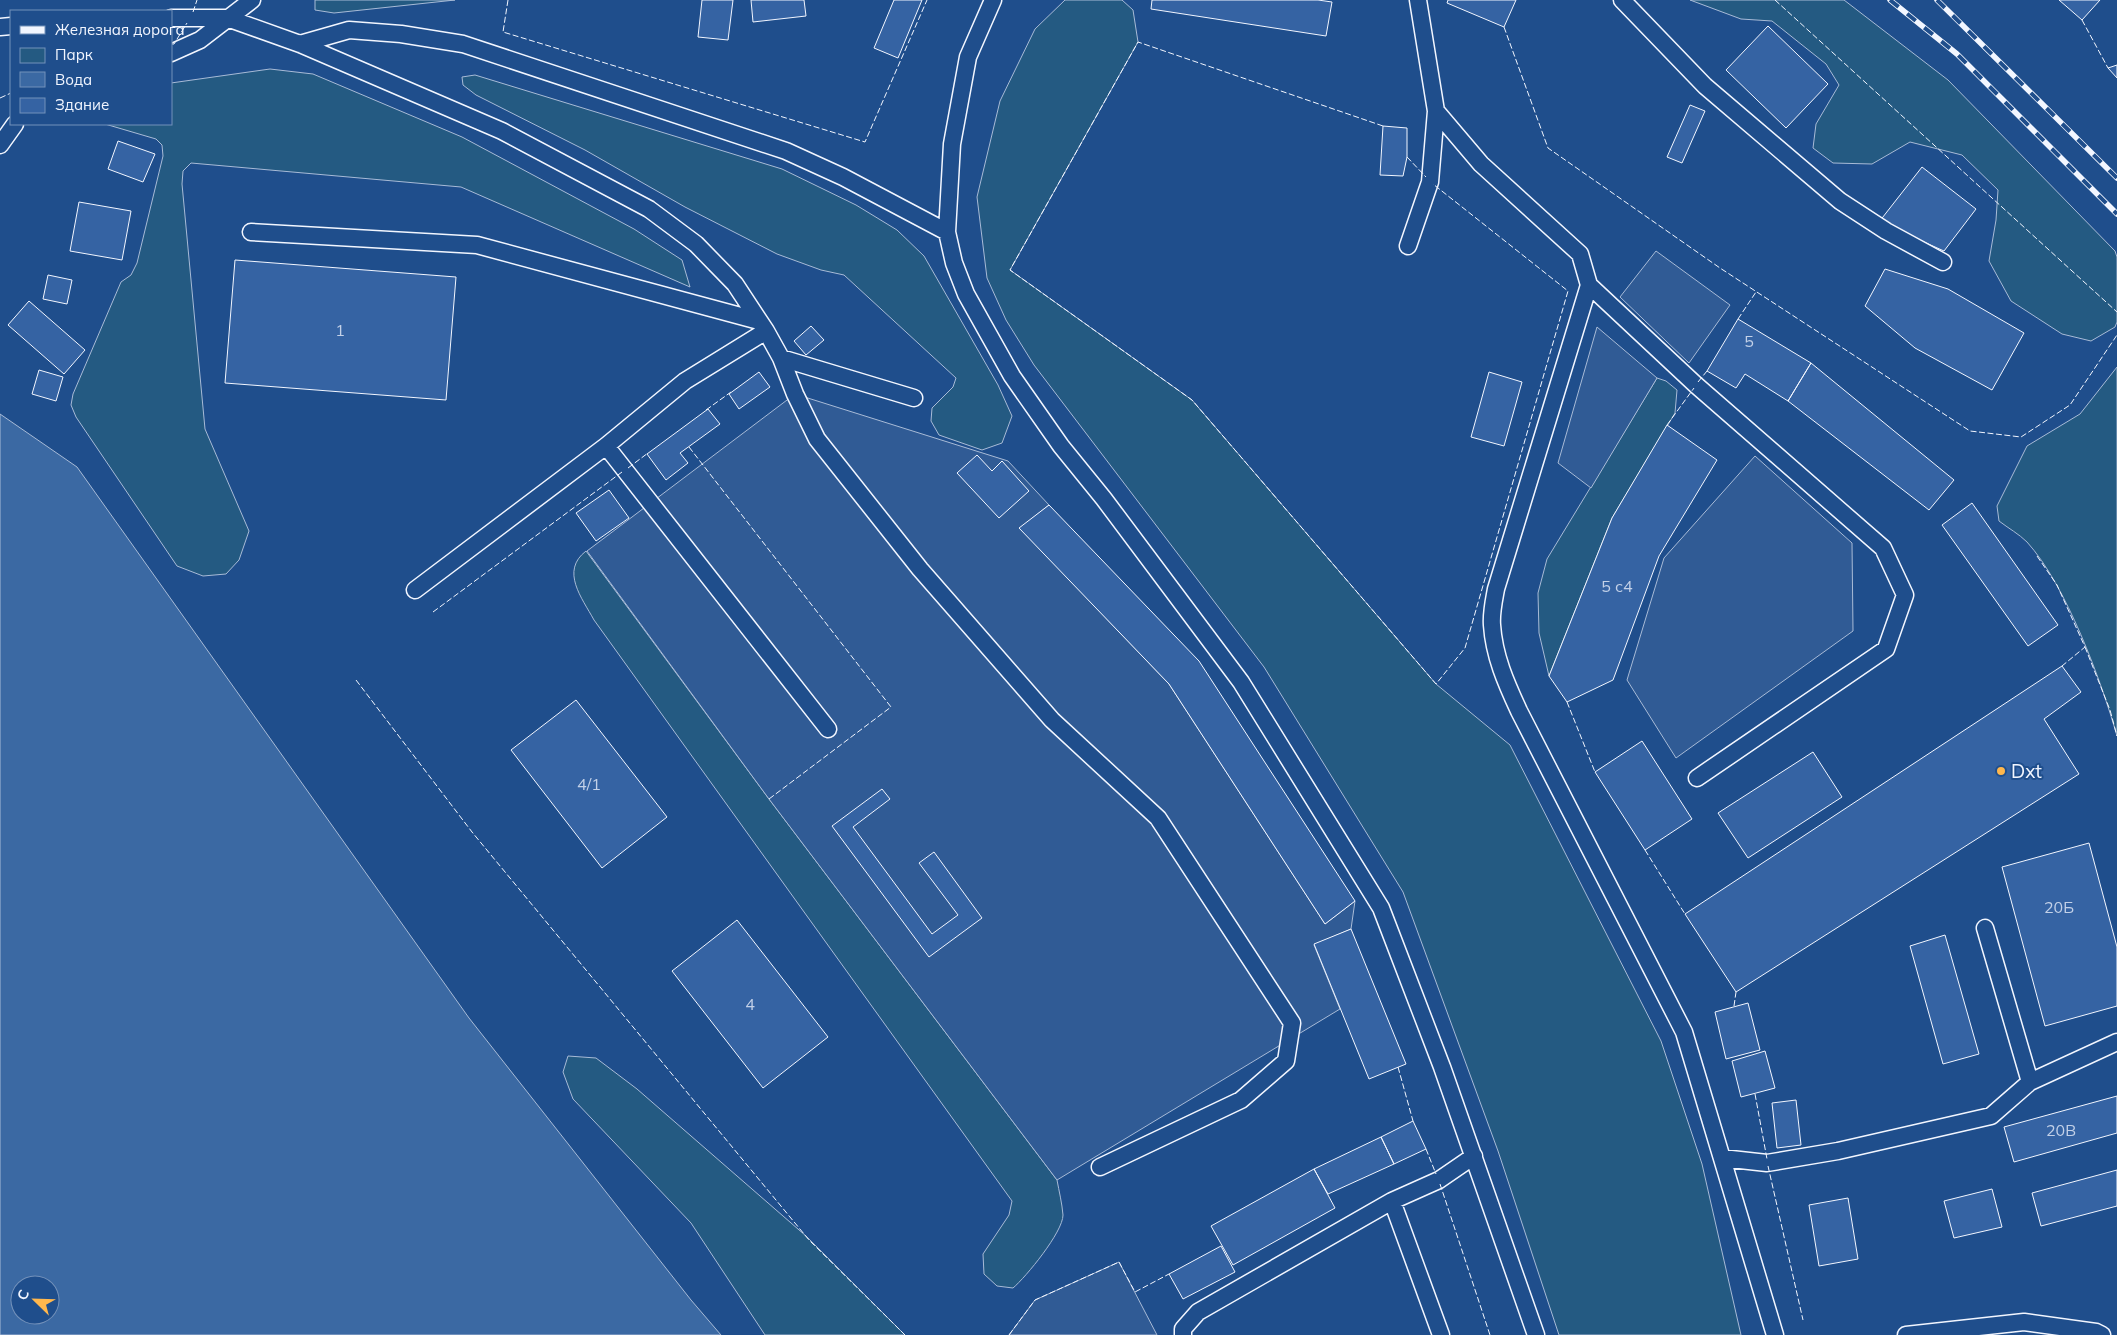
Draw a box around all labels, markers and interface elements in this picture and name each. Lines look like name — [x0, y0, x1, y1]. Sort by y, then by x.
legend — [10, 10, 172, 125]
text: Железная дорога — [55, 20, 185, 39]
text: Парк — [55, 45, 94, 64]
text: Вода — [55, 70, 92, 89]
text: Здание — [55, 95, 109, 114]
house number: 1 — [335, 320, 345, 340]
house number: 5 — [1744, 331, 1754, 351]
house number: 5 с4 — [1601, 576, 1633, 596]
place label: Dxt — [2011, 759, 2042, 783]
marker: Dxt — [1995, 765, 2007, 777]
house number: 4/1 — [577, 774, 601, 794]
house number: 20Б — [2044, 897, 2074, 917]
house number: 4 — [745, 994, 755, 1014]
house number: 20В — [2046, 1120, 2076, 1140]
north arrow — [10, 1275, 60, 1325]
text: С — [13, 1287, 33, 1303]

